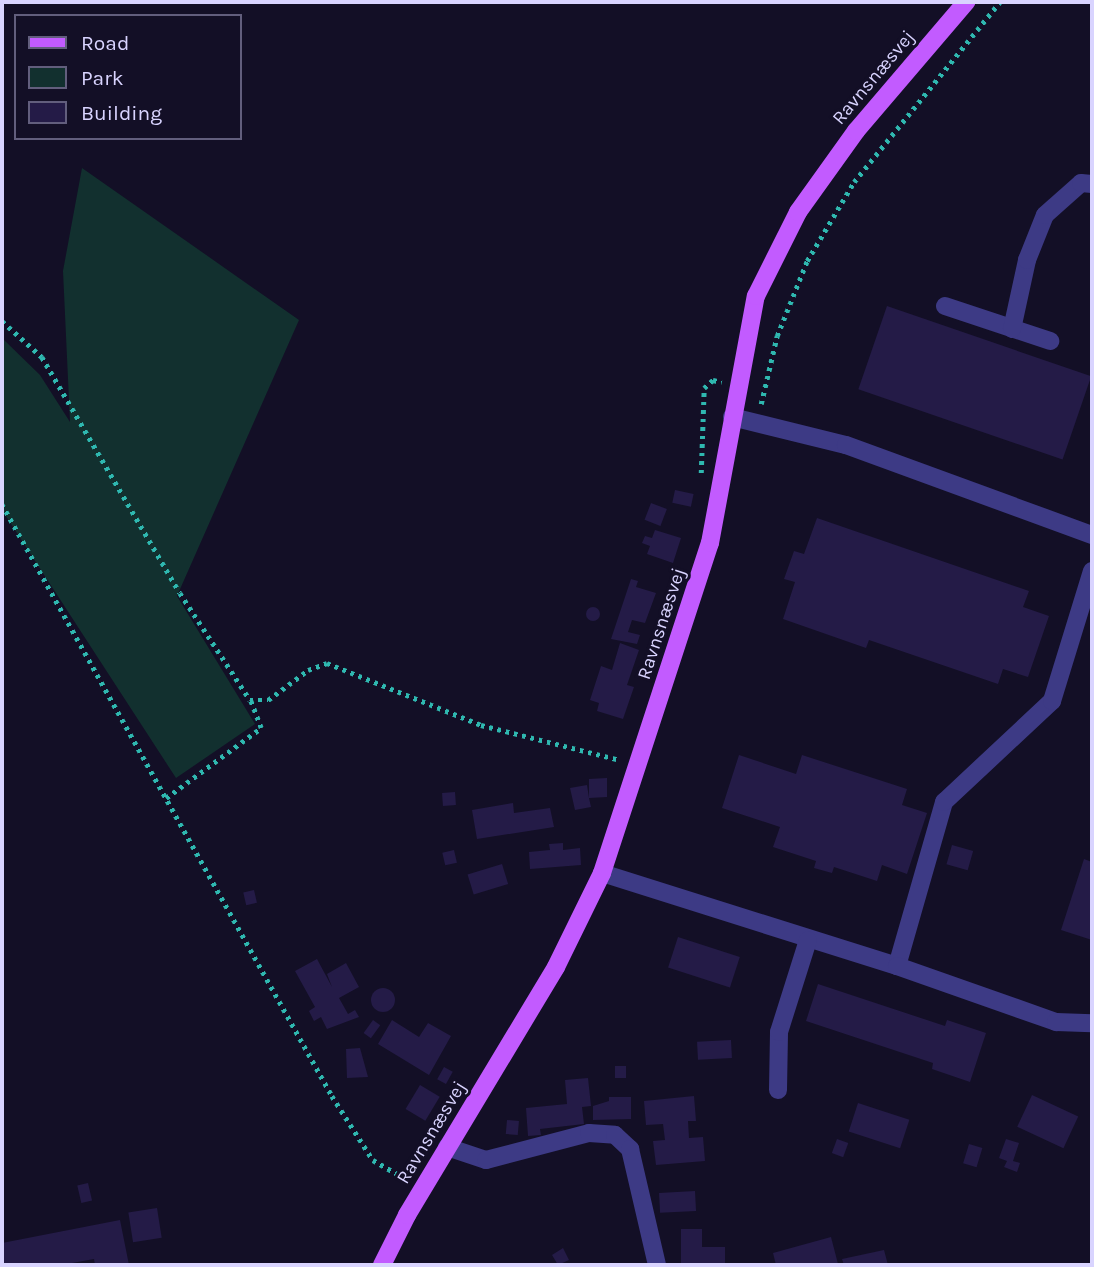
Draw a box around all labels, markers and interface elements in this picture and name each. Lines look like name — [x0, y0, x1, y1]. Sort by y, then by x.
legend — [14, 14, 242, 140]
street label: Ravnsnæsvej — [828, 26, 920, 130]
text: Road — [81, 31, 129, 55]
text: Park — [81, 66, 124, 90]
text: Building — [81, 101, 162, 125]
street label: Ravnsnæsvej — [633, 565, 691, 683]
street label: Ravnsnæsvej — [392, 1077, 472, 1189]

